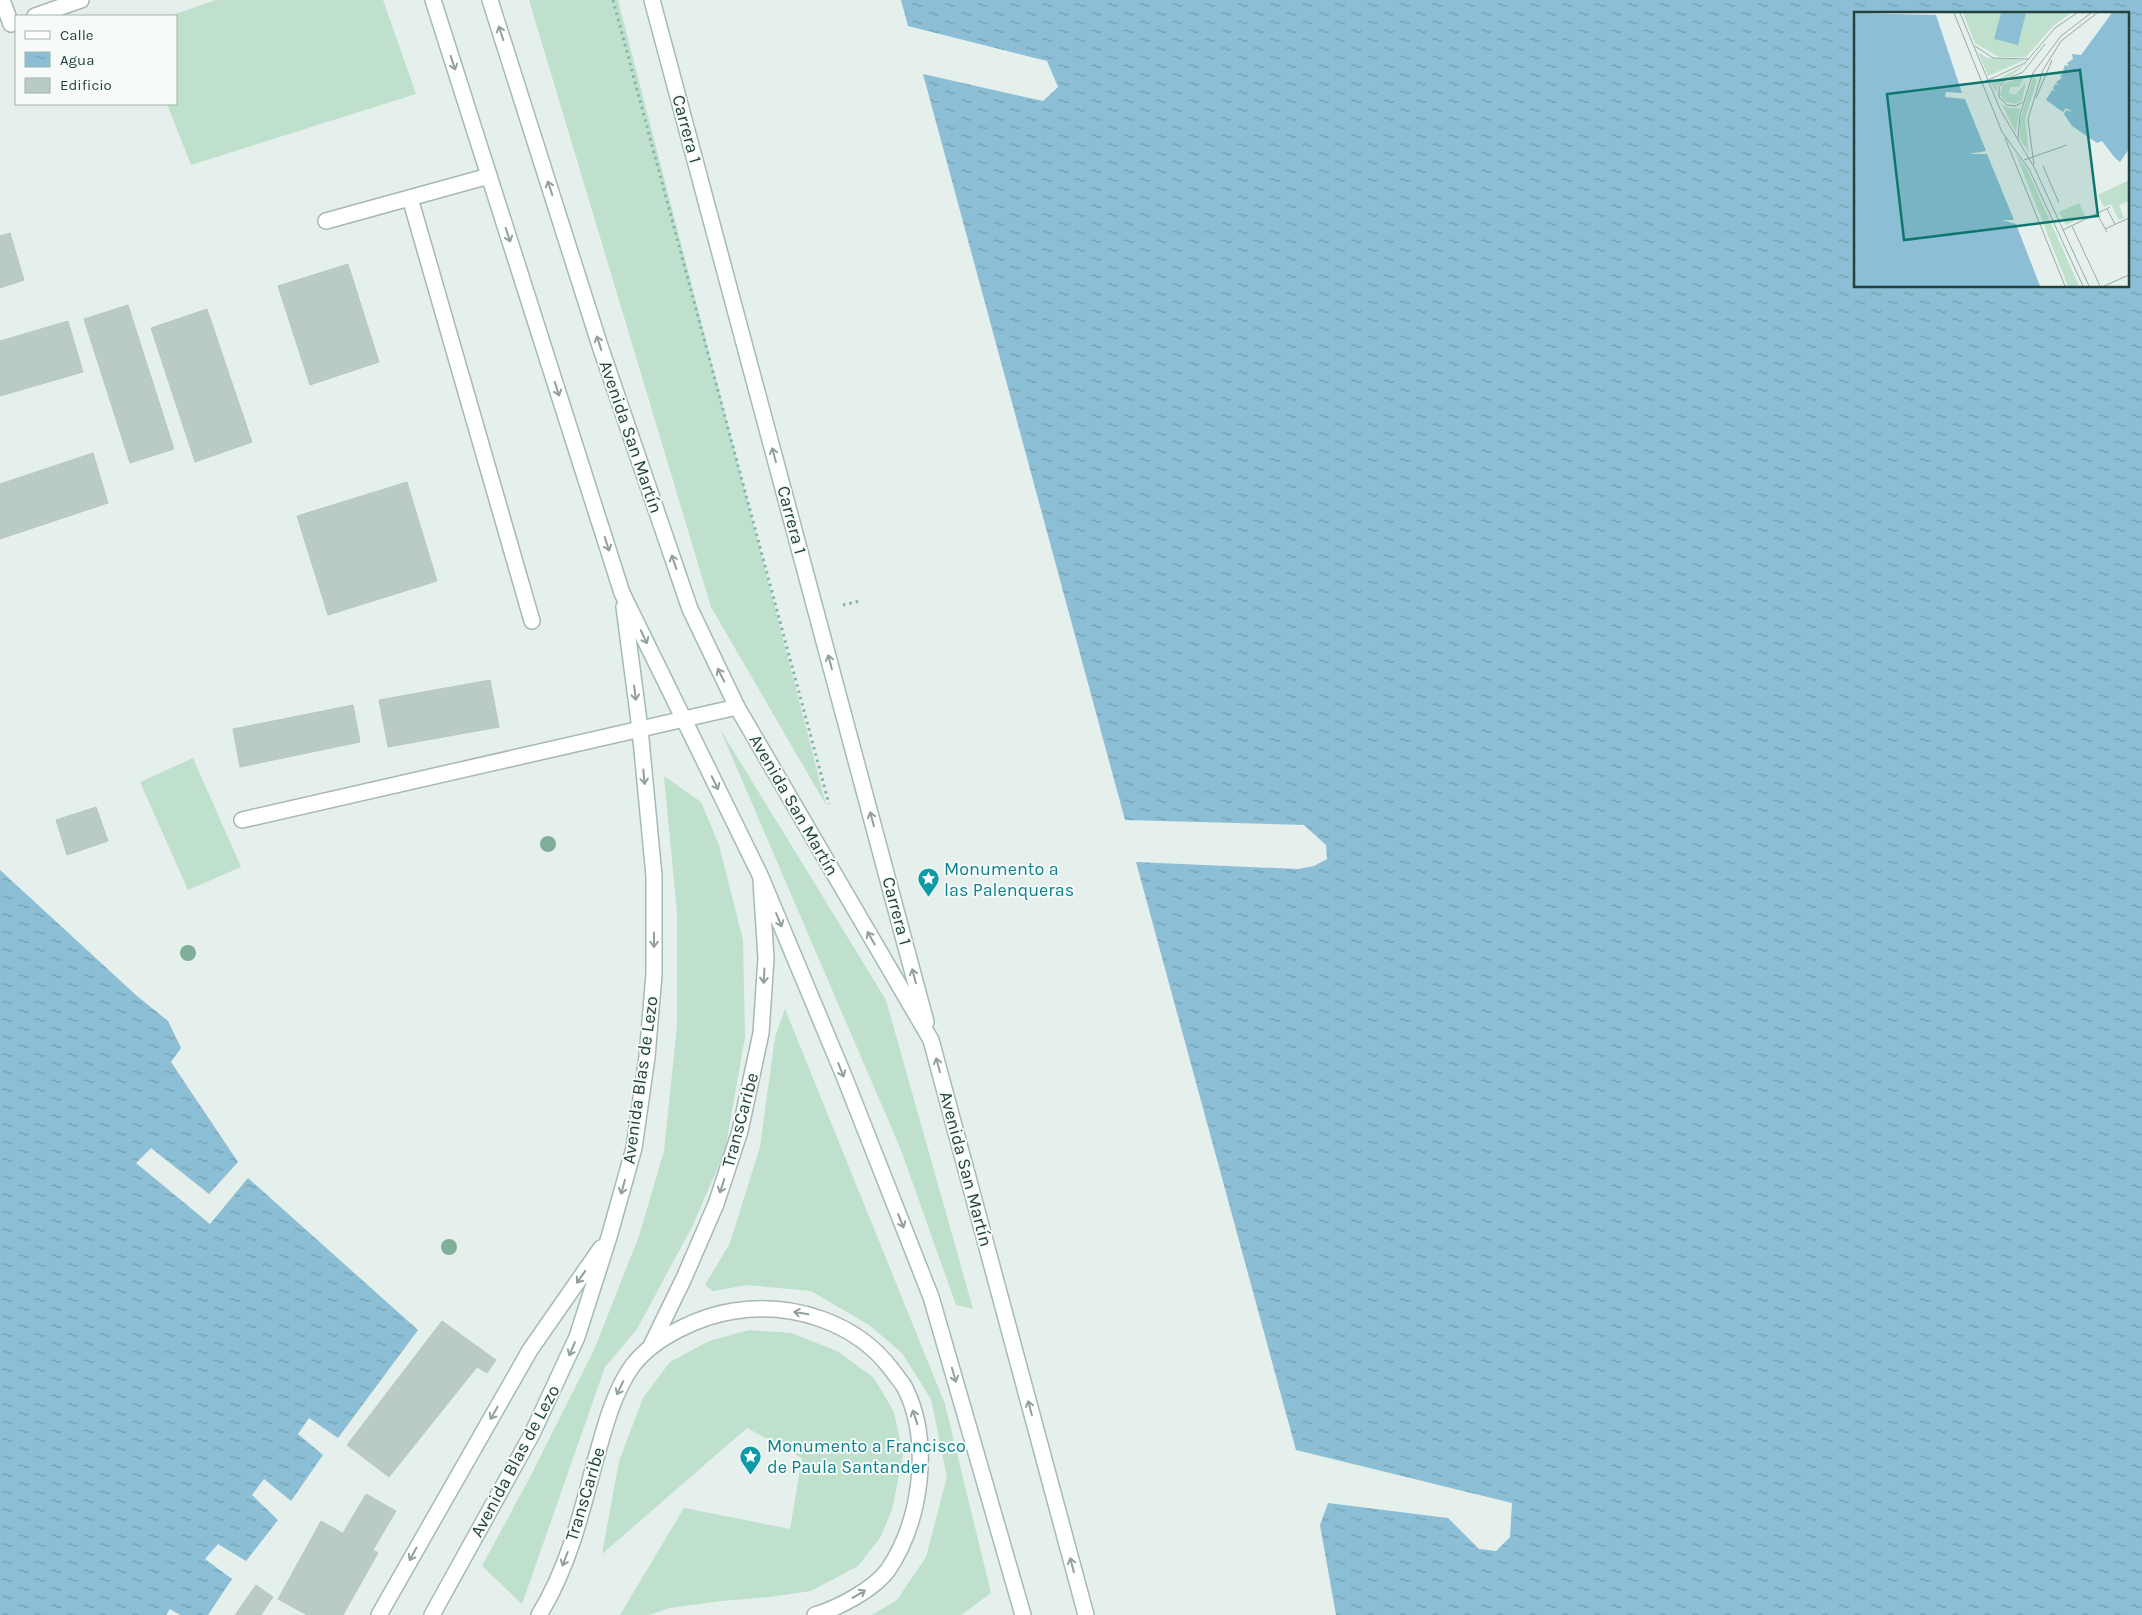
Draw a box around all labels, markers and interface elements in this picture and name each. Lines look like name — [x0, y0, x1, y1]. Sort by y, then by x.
inset map — [1854, 12, 2130, 288]
legend — [15, 15, 178, 105]
one-way arrow — [495, 25, 505, 41]
text: Calle — [60, 26, 94, 44]
text: Agua — [60, 51, 94, 69]
one-way arrow — [449, 55, 458, 70]
text: Edificio — [60, 76, 112, 94]
street label: Carrera 1 — [667, 92, 707, 166]
one-way arrow — [544, 180, 554, 196]
one-way arrow — [503, 226, 513, 242]
one-way arrow — [593, 335, 603, 351]
street label: Avenida San Martín — [595, 358, 667, 516]
one-way arrow — [553, 381, 563, 397]
one-way arrow — [769, 447, 778, 463]
street label: Carrera 1 — [772, 483, 812, 557]
one-way arrow — [603, 536, 612, 551]
one-way arrow — [669, 555, 678, 571]
one-way arrow — [640, 629, 649, 644]
one-way arrow — [825, 655, 834, 671]
one-way arrow — [716, 668, 725, 683]
one-way arrow — [630, 685, 640, 701]
street label: Avenida San Martín — [744, 730, 844, 880]
one-way arrow — [640, 769, 649, 785]
one-way arrow — [711, 775, 720, 790]
one-way arrow — [867, 812, 876, 828]
place label: Monumento a las Palenqueras — [944, 858, 1074, 901]
place icon: Monumento a las Palenqueras — [916, 867, 940, 898]
street label: Carrera 1 — [877, 874, 917, 948]
one-way arrow — [775, 912, 784, 927]
one-way arrow — [649, 931, 659, 947]
one-way arrow — [866, 931, 876, 945]
one-way arrow — [760, 968, 769, 984]
one-way arrow — [909, 969, 918, 985]
street label: Avenida Blas de Lezo — [617, 995, 663, 1165]
one-way arrow — [933, 1057, 942, 1073]
one-way arrow — [837, 1062, 847, 1077]
street label: TransCaribe — [717, 1070, 763, 1170]
street label: Avenida San Martín — [935, 1089, 997, 1249]
one-way arrow — [618, 1178, 627, 1194]
one-way arrow — [717, 1178, 726, 1193]
one-way arrow — [897, 1213, 906, 1228]
one-way arrow — [576, 1270, 586, 1284]
one-way arrow — [794, 1308, 810, 1318]
one-way arrow — [566, 1341, 576, 1356]
one-way arrow — [949, 1366, 959, 1382]
one-way arrow — [614, 1380, 624, 1395]
street label: Avenida Blas de Lezo — [466, 1381, 564, 1541]
one-way arrow — [1025, 1400, 1035, 1416]
one-way arrow — [489, 1406, 499, 1421]
one-way arrow — [909, 1410, 919, 1426]
place label: Monumento a Francisco de Paula Santander — [767, 1435, 966, 1478]
street label: TransCaribe — [560, 1444, 610, 1544]
place icon: Monumento a Francisco de Paula Santander — [739, 1444, 763, 1475]
one-way arrow — [408, 1547, 418, 1562]
one-way arrow — [560, 1551, 569, 1566]
one-way arrow — [1067, 1557, 1077, 1573]
one-way arrow — [851, 1589, 865, 1599]

